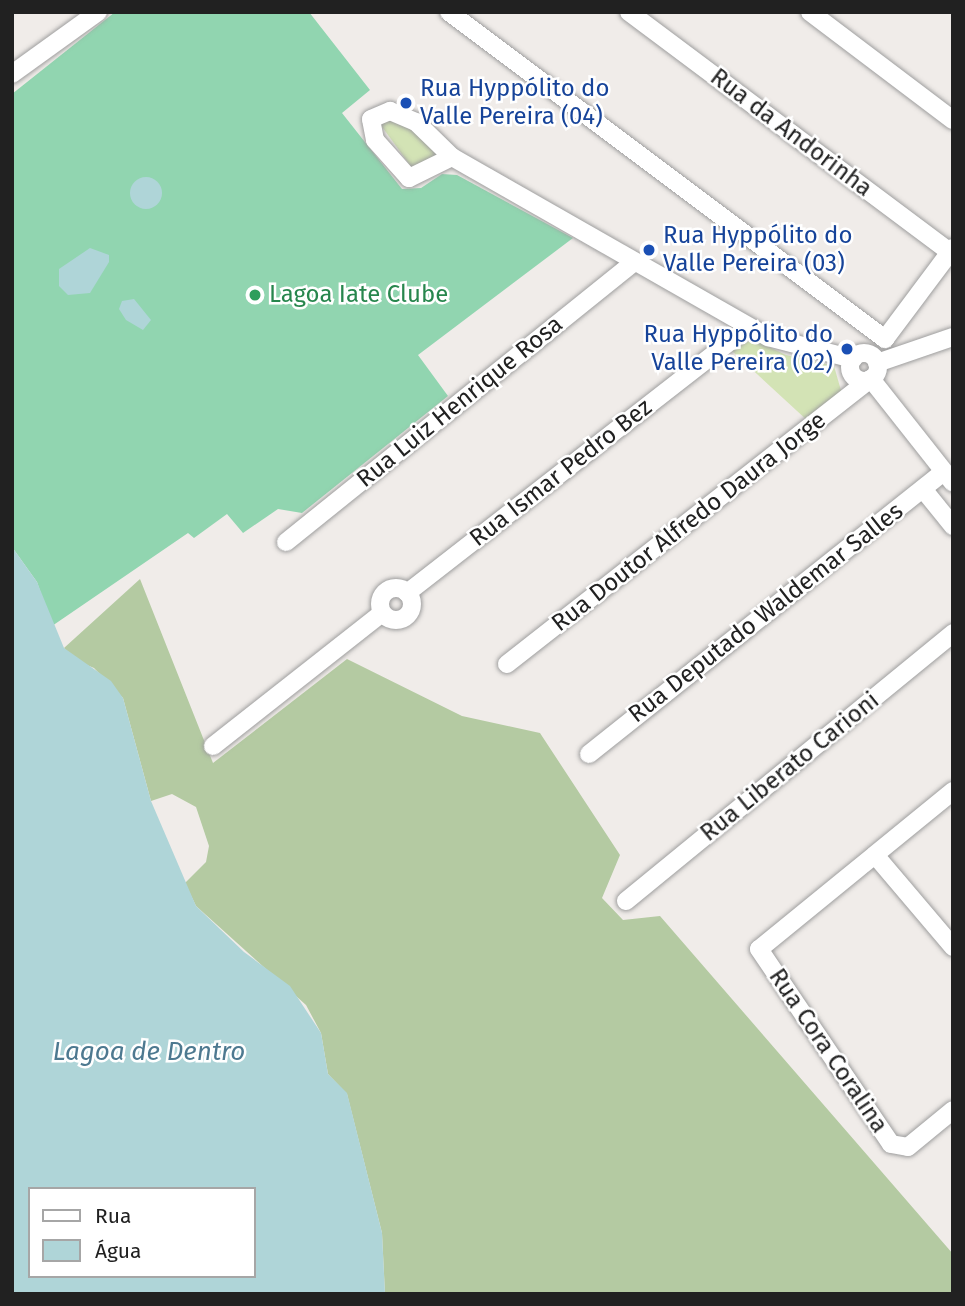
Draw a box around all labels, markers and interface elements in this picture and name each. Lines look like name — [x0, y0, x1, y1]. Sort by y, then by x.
street label: Rua da Andorinha — [704, 63, 878, 203]
place label: Rua Hyppólito do Valle Pereira (04) — [420, 75, 609, 131]
marker: Rua Hyppólito do Valle Pereira (04) — [398, 95, 414, 111]
place label: Rua Hyppólito do Valle Pereira (03) — [663, 222, 852, 278]
marker: Rua Hyppólito do Valle Pereira (03) — [641, 242, 657, 258]
place label: Lagoa Iate Clube — [269, 281, 448, 309]
marker: Lagoa Iate Clube — [247, 287, 263, 303]
street label: Rua Luiz Henrique Rosa — [351, 310, 569, 494]
place label: Rua Hyppólito do Valle Pereira (02) — [644, 321, 833, 377]
marker: Rua Hyppólito do Valle Pereira (02) — [839, 341, 855, 357]
street label: Rua Ismar Pedro Bez — [464, 393, 658, 553]
street label: Rua Doutor Alfredo Daura Jorge — [546, 406, 832, 638]
street label: Rua Deputado Waldemar Salles — [623, 497, 909, 729]
street label: Rua Liberato Carioni — [695, 686, 885, 848]
street label: Rua Cora Coralina — [762, 963, 894, 1139]
water label: Lagoa de Dentro — [53, 1036, 245, 1068]
legend — [28, 1187, 256, 1278]
text: Rua — [95, 1203, 131, 1229]
text: Água — [95, 1238, 141, 1264]

